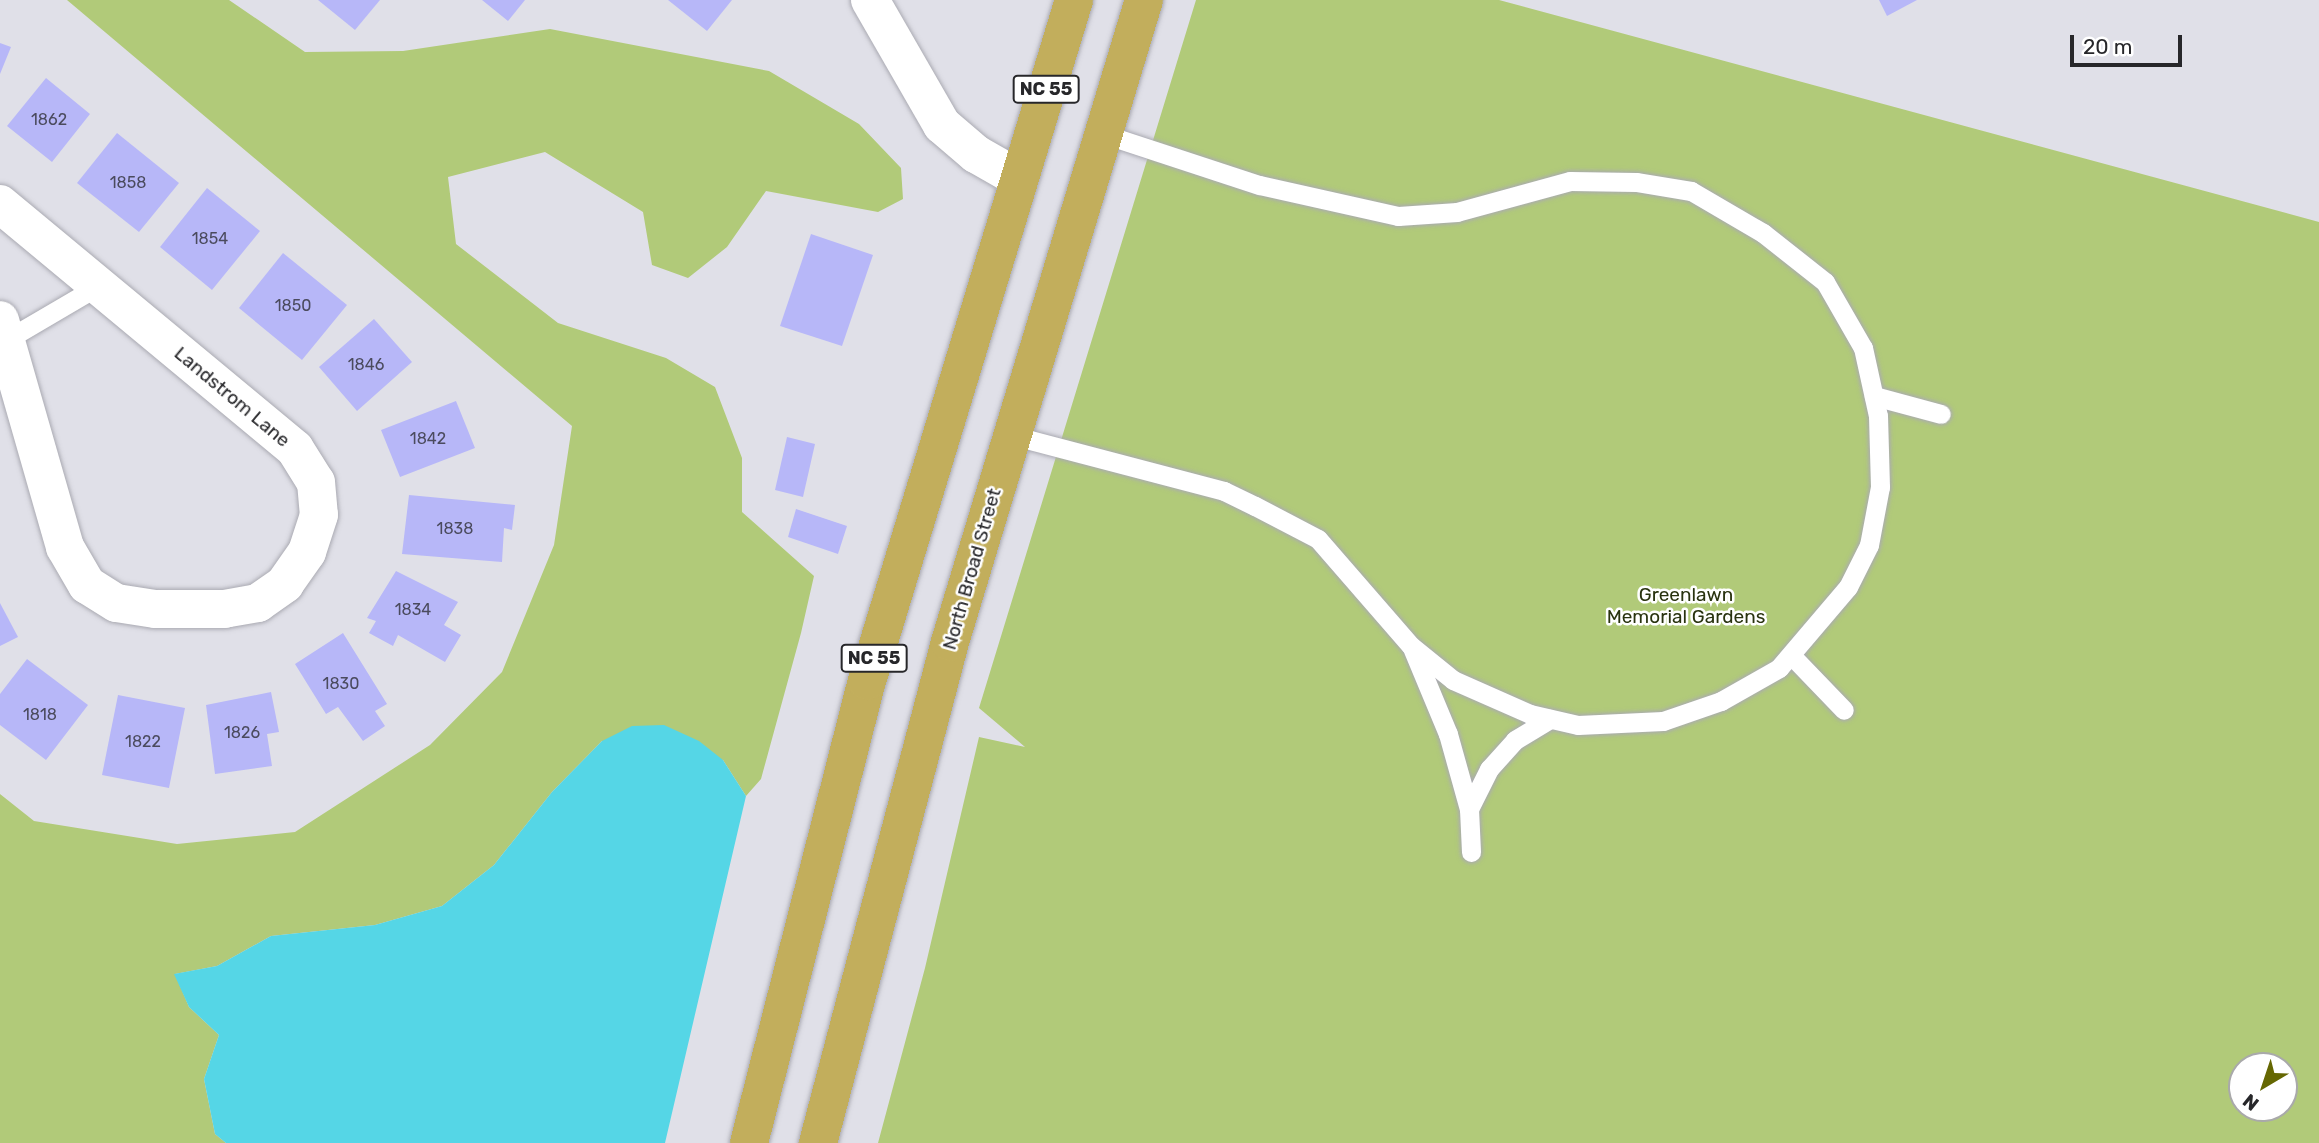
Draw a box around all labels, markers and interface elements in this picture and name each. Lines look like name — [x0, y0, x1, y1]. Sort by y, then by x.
scale bar — [2074, 21, 2186, 65]
text: 20 m — [2083, 34, 2132, 59]
road number: NC 55 — [1011, 74, 1081, 104]
house number: 1862 — [31, 110, 67, 130]
house number: 1858 — [110, 173, 146, 193]
house number: 1854 — [192, 229, 228, 249]
house number: 1850 — [275, 296, 311, 316]
street label: Landstrom Lane — [170, 342, 294, 452]
house number: 1846 — [348, 355, 384, 375]
house number: 1842 — [410, 429, 446, 449]
street label: North Broad Street — [938, 486, 1006, 652]
house number: 1838 — [437, 519, 473, 539]
park label: Greenlawn Memorial Gardens — [1607, 584, 1765, 628]
house number: 1834 — [395, 600, 431, 620]
road number: NC 55 — [839, 644, 909, 672]
house number: 1830 — [323, 674, 359, 694]
house number: 1818 — [23, 705, 57, 725]
house number: 1826 — [224, 723, 260, 743]
house number: 1822 — [125, 732, 161, 752]
north arrow — [2228, 1052, 2298, 1122]
text: N — [2238, 1089, 2263, 1115]

